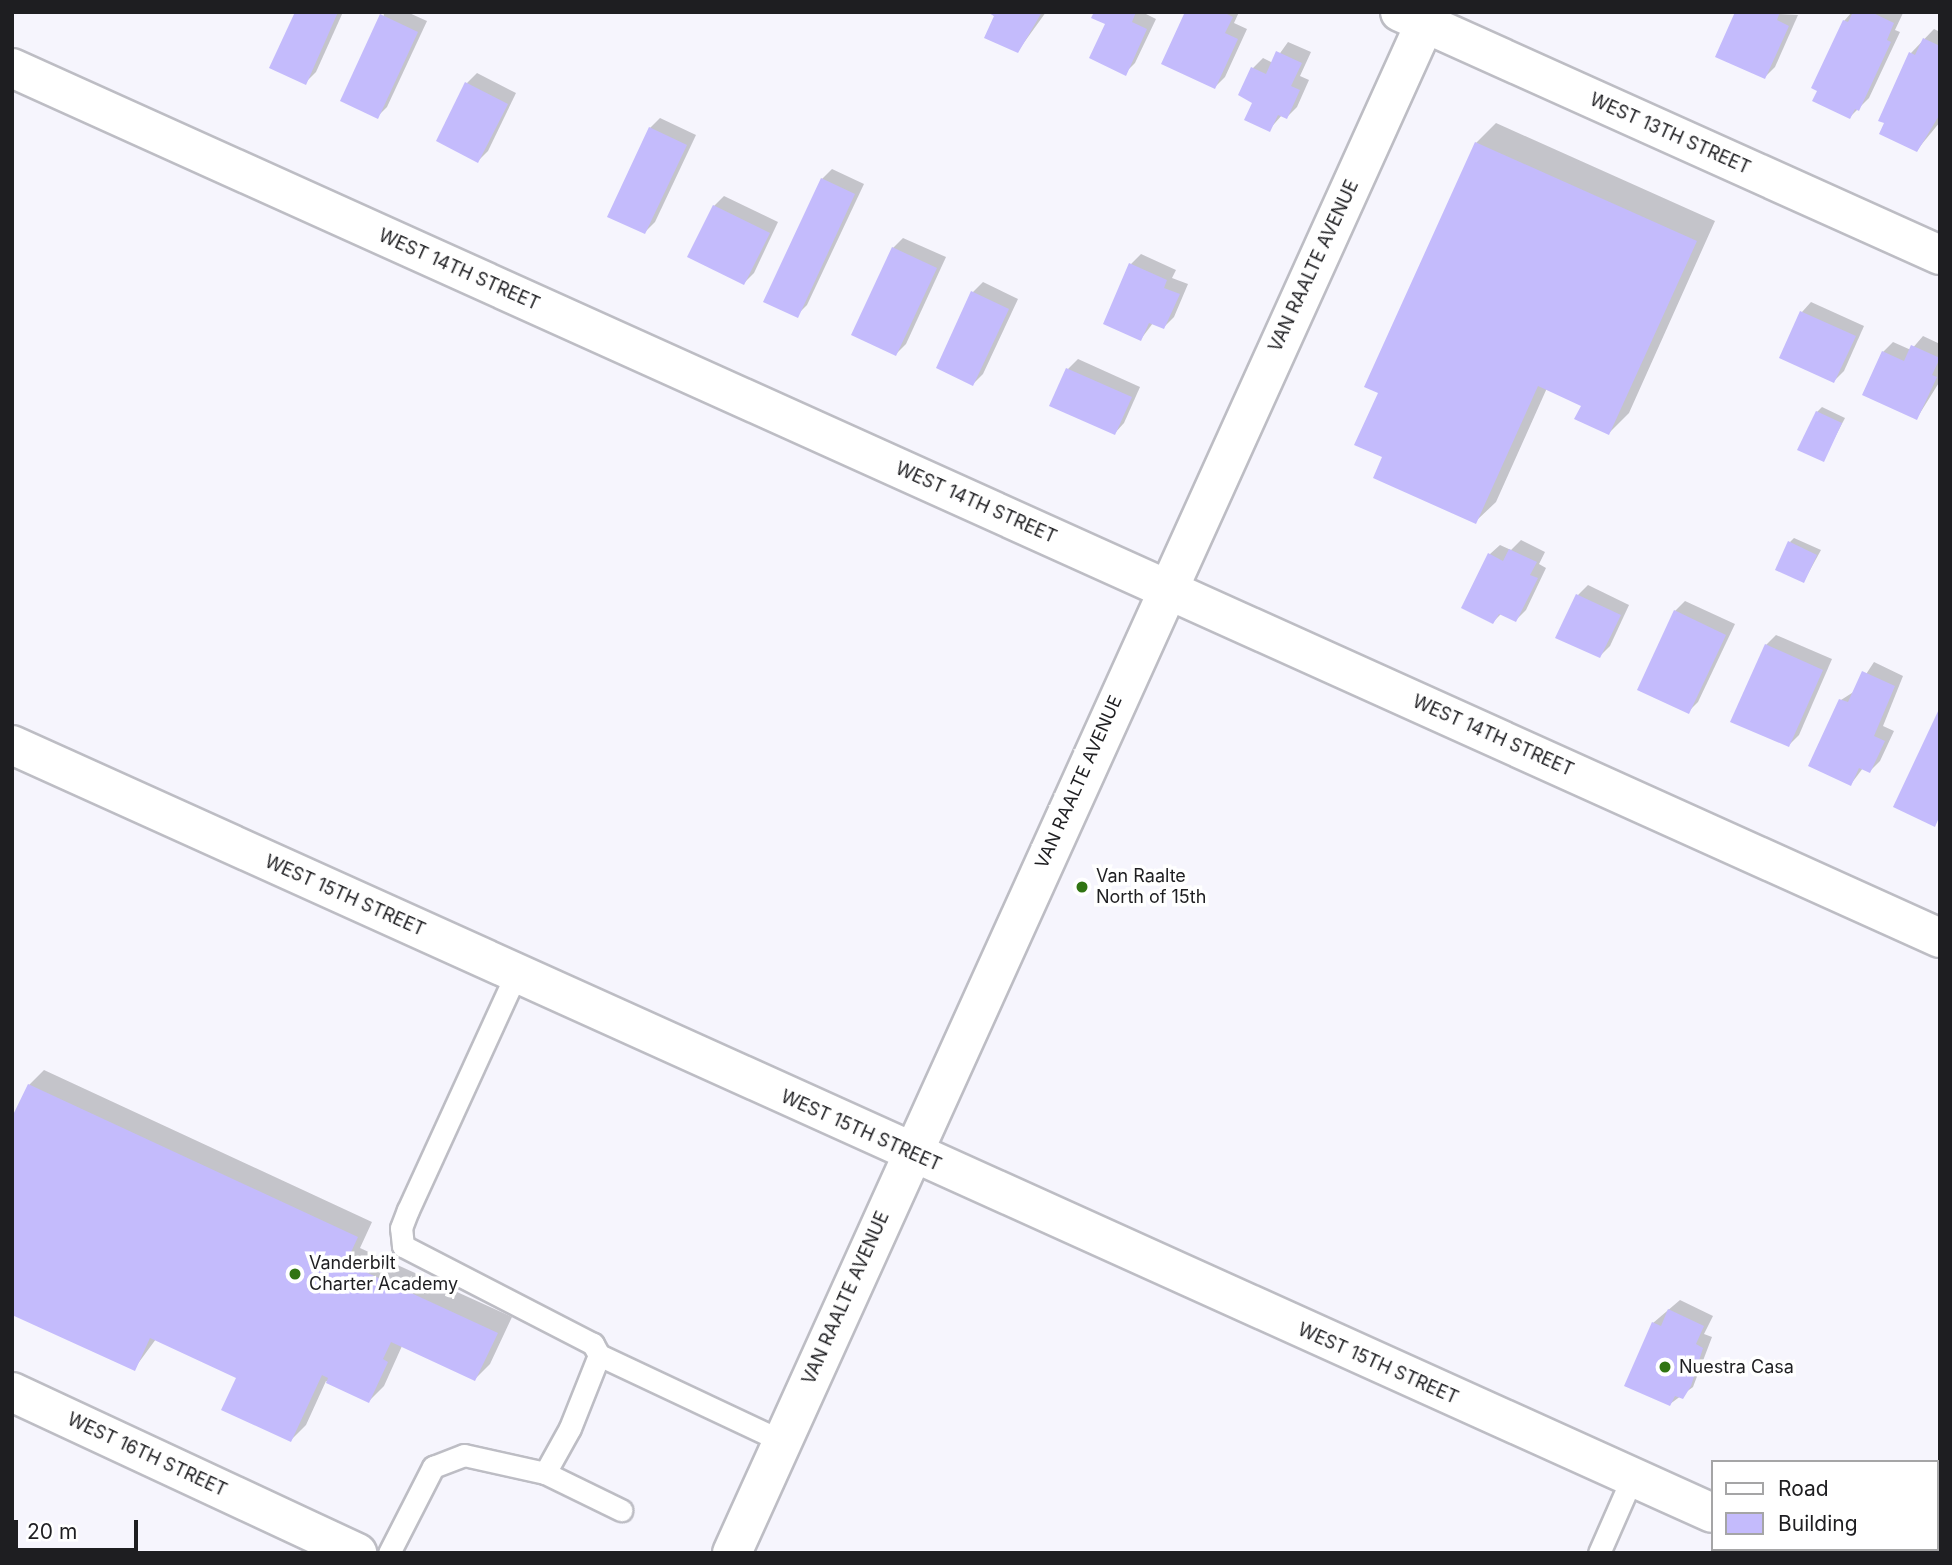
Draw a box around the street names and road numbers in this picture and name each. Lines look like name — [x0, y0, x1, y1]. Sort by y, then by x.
street label: WEST 13TH STREET — [1586, 89, 1754, 179]
street label: VAN RAALTE AVENUE — [1265, 177, 1363, 355]
street label: WEST 14TH STREET — [375, 225, 543, 315]
street label: WEST 14TH STREET — [892, 458, 1060, 548]
street label: WEST 14TH STREET — [1409, 691, 1577, 781]
street label: VAN RAALTE AVENUE — [1031, 692, 1127, 872]
street label: WEST 15TH STREET — [262, 851, 428, 941]
street label: WEST 15TH STREET — [778, 1086, 944, 1176]
street label: VAN RAALTE AVENUE — [798, 1208, 894, 1388]
street label: WEST 15TH STREET — [1295, 1319, 1461, 1409]
street label: WEST 16TH STREET — [64, 1409, 230, 1501]

